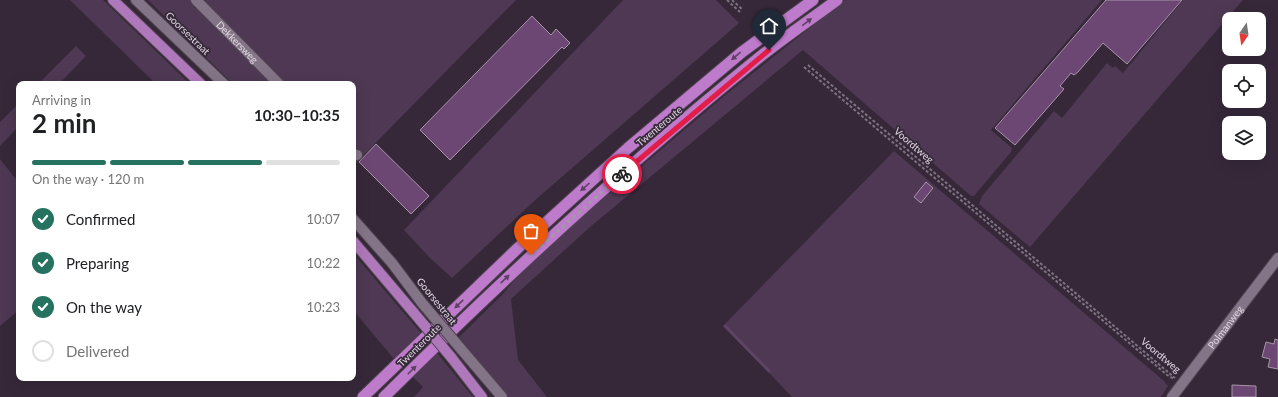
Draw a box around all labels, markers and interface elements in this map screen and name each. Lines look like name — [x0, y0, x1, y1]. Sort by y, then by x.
street label: Goorsestraat — [163, 9, 213, 57]
pin — [752, 9, 786, 50]
north arrow — [1222, 12, 1266, 56]
map controls — [1222, 12, 1266, 160]
icon: home — [758, 15, 780, 37]
street label: Dekkersweg — [214, 18, 261, 65]
one-way arrow — [801, 18, 812, 27]
one-way arrow — [731, 52, 742, 61]
button: locate — [1222, 64, 1266, 108]
text: Arriving in — [32, 92, 91, 108]
street label: Twenteroute — [634, 103, 684, 149]
text: 10:30–10:35 — [254, 106, 340, 124]
text: 2 min — [32, 107, 96, 139]
button: layers — [1222, 116, 1266, 160]
street label: Voordtweg — [892, 125, 936, 165]
courier — [602, 154, 642, 194]
icon: bike — [611, 163, 633, 185]
text: On the way · 120 m — [32, 171, 144, 187]
one-way arrow — [580, 183, 590, 192]
icon: check — [32, 208, 54, 230]
text: Confirmed — [66, 210, 135, 228]
text: 10:07 — [307, 211, 340, 227]
pin — [514, 214, 548, 255]
icon: bag — [520, 220, 542, 242]
icon: check — [32, 252, 54, 274]
text: Preparing — [66, 254, 129, 272]
text: 10:22 — [307, 255, 340, 271]
one-way arrow — [500, 274, 510, 284]
street label: Goorsestraat — [414, 275, 460, 327]
icon: check — [32, 296, 54, 318]
text: On the way — [66, 298, 142, 316]
text: 10:23 — [307, 299, 340, 315]
one-way arrow — [454, 299, 464, 309]
street label: Polmanweg — [1205, 303, 1246, 351]
street label: Twenteroute — [395, 321, 443, 369]
street label: Voordtweg — [1139, 335, 1183, 375]
text: Delivered — [66, 342, 129, 360]
one-way arrow — [407, 365, 417, 374]

